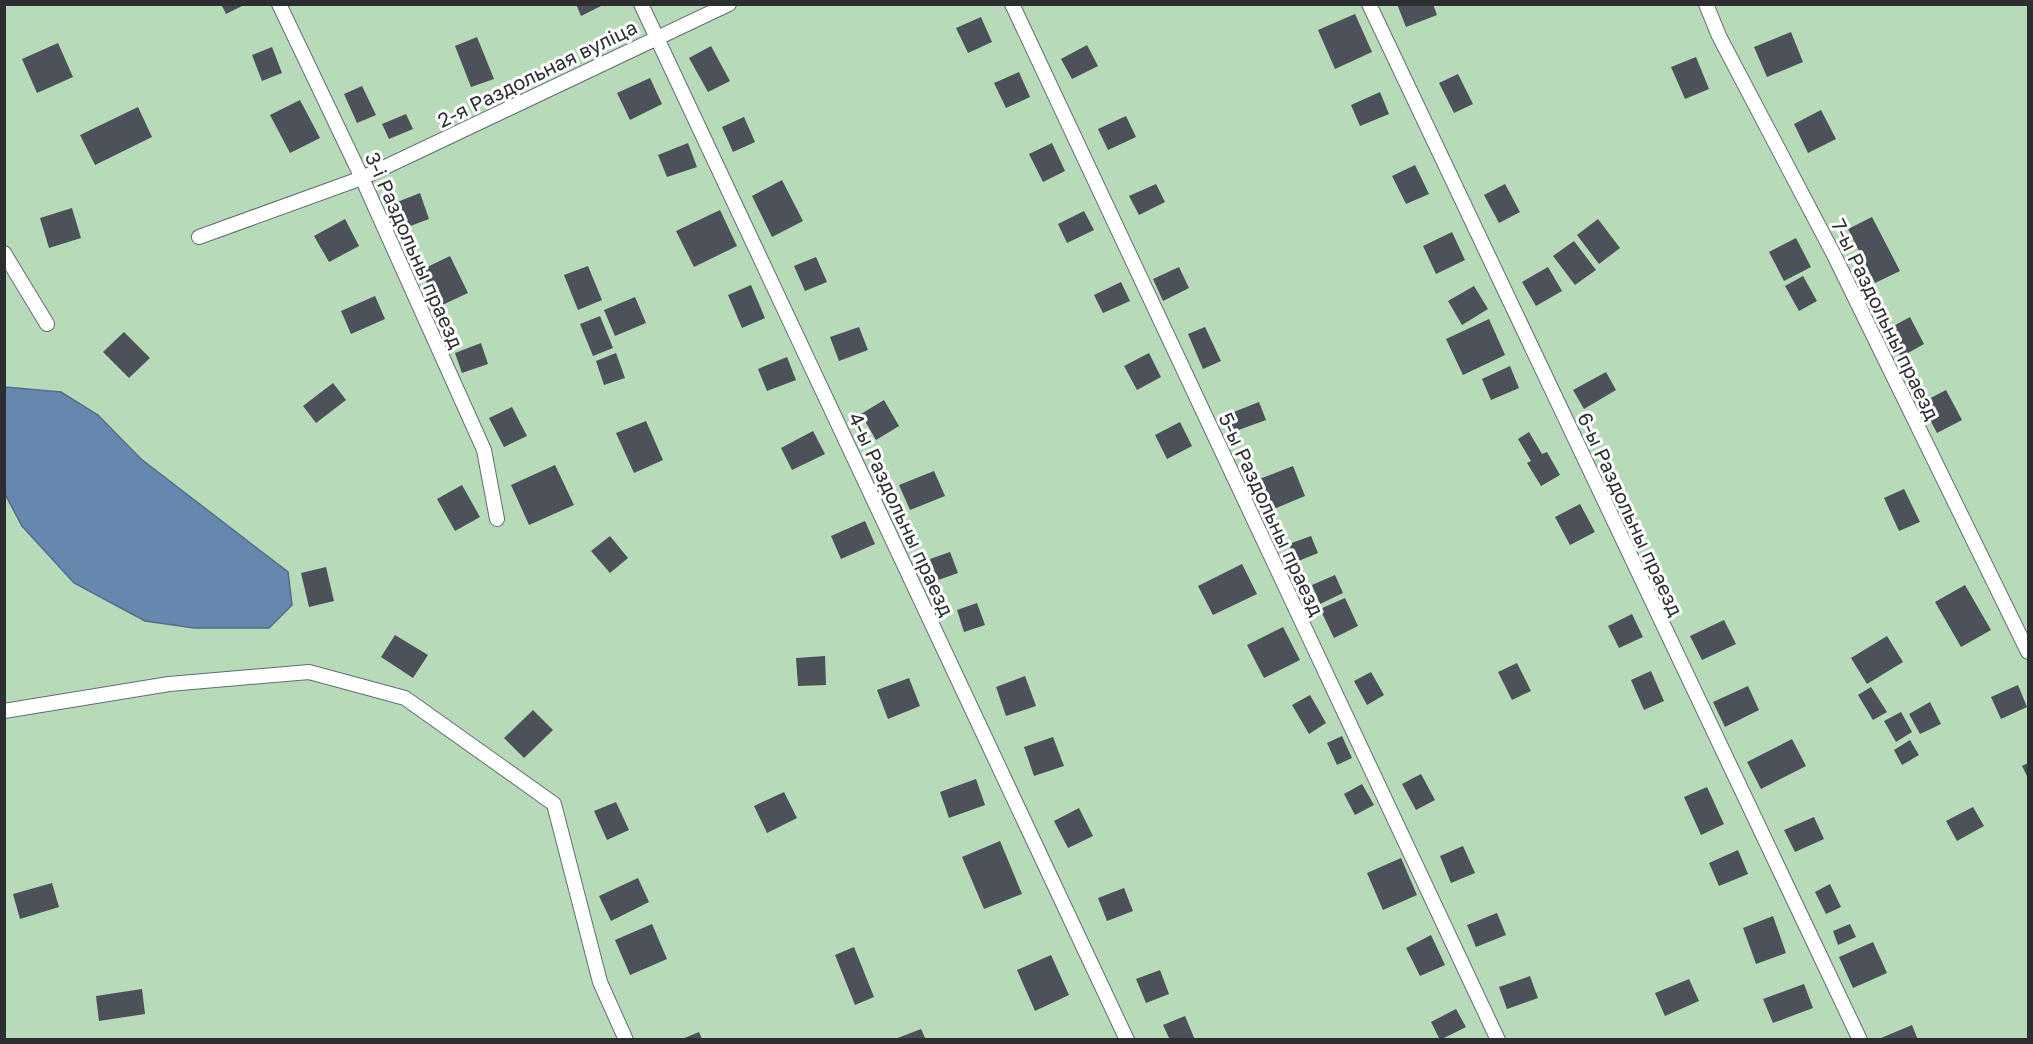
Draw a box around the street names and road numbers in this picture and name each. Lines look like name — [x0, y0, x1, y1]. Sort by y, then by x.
street label: 2-я Раздольная вуліца — [433, 14, 641, 132]
street label: 3-і Раздольны праезд — [361, 148, 469, 352]
street label: 7-ы Раздольны праезд — [1827, 215, 1945, 423]
street label: 4-ы Раздольны праезд — [844, 408, 960, 620]
street label: 6-ы Раздольны праезд — [1573, 408, 1689, 620]
street label: 5-ы Раздольны праезд — [1214, 409, 1330, 619]

